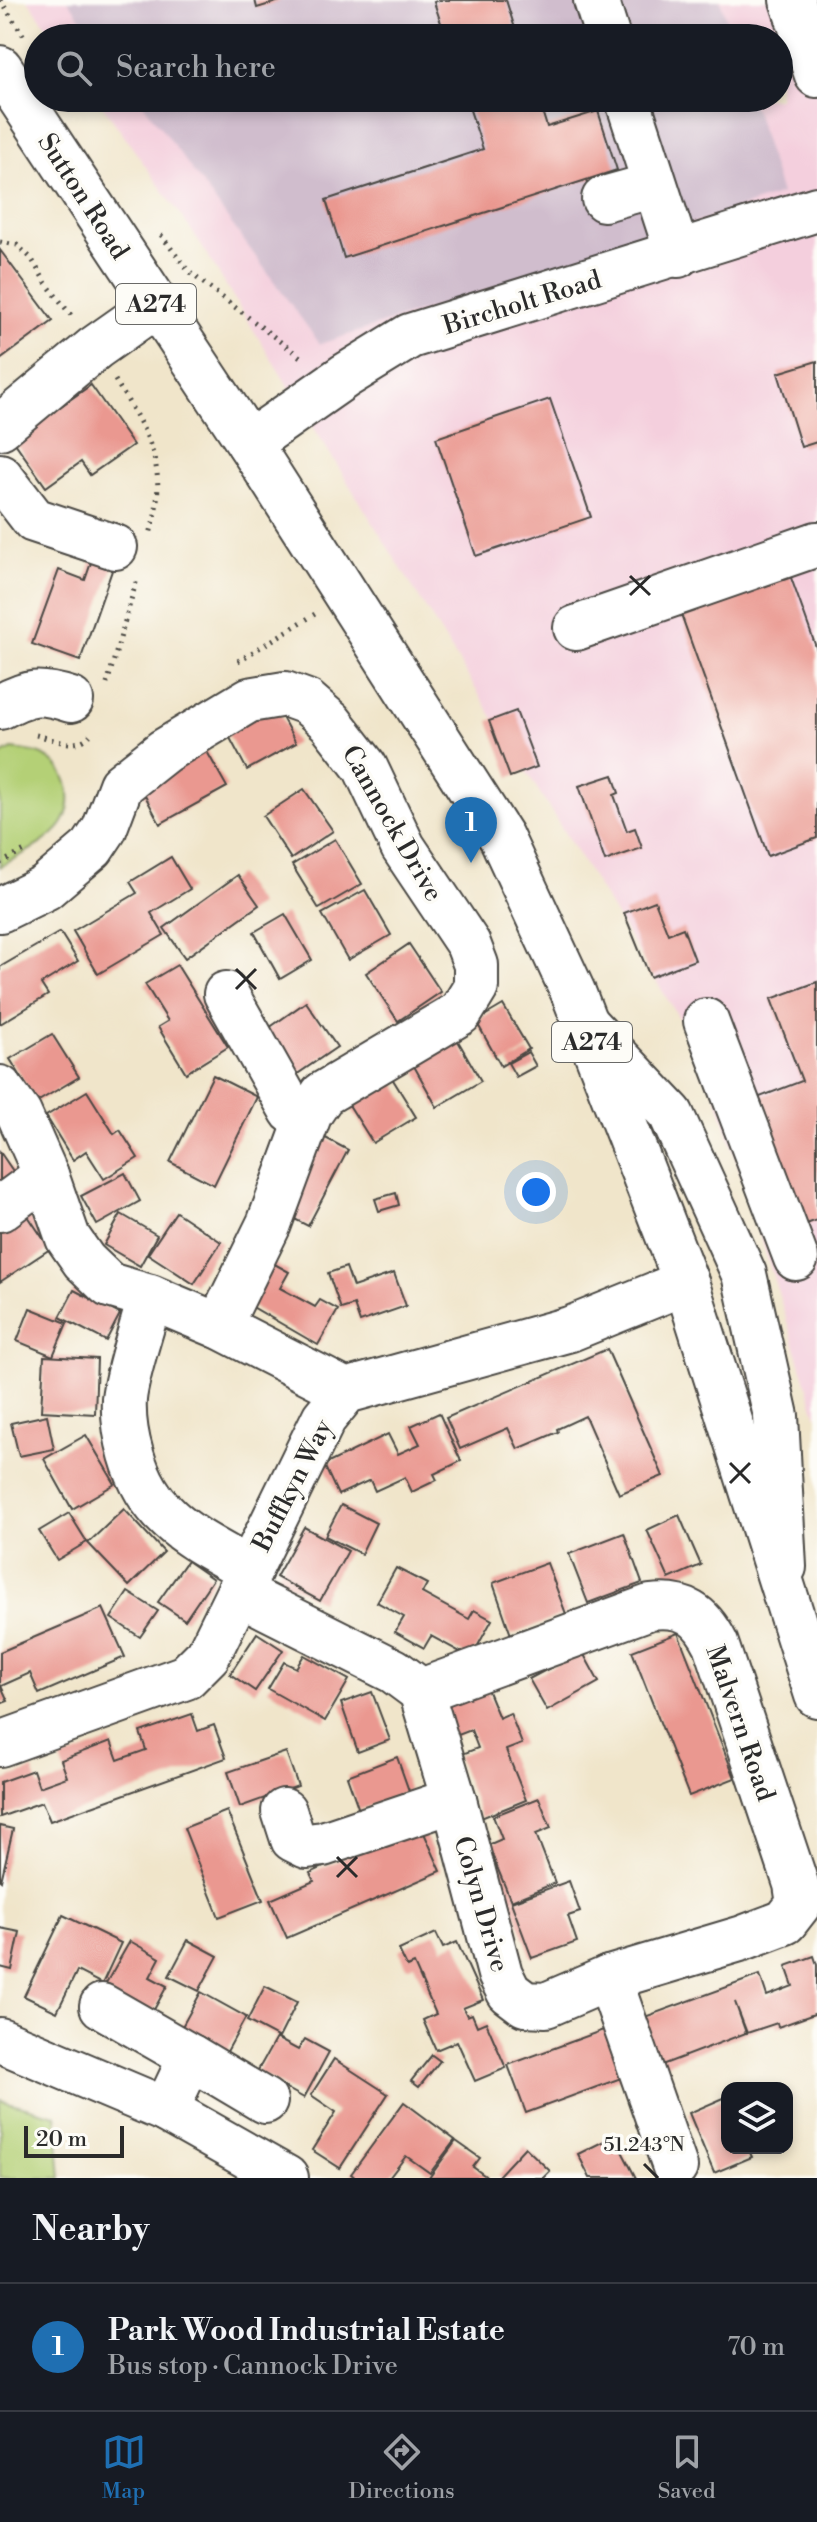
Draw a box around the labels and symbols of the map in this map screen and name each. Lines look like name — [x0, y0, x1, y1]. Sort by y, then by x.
street label: Sutton Road — [31, 128, 136, 266]
street label: Bircholt Road — [439, 264, 605, 342]
road number: A274 — [116, 284, 196, 324]
street label: Cannock Drive — [335, 740, 450, 907]
pin: 1 — [445, 797, 497, 863]
road number: A274 — [552, 1022, 632, 1062]
your location — [516, 1172, 556, 1212]
street label: Buffkyn Way — [245, 1414, 340, 1558]
street label: Malvern Road — [698, 1641, 782, 1806]
street label: Colyn Drive — [446, 1833, 516, 1976]
scale bar — [24, 2122, 124, 2158]
text: 51.243°N — [603, 2133, 685, 2158]

